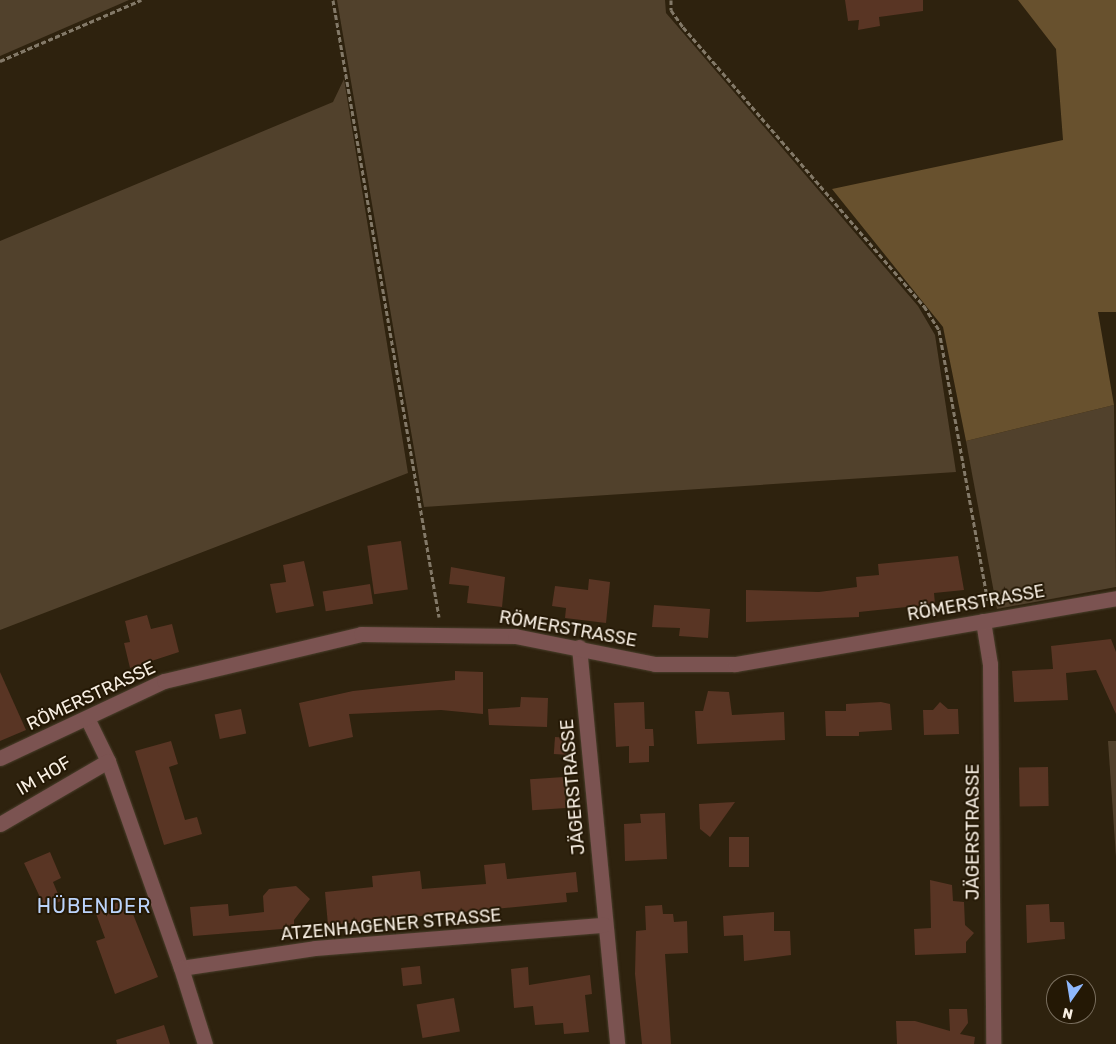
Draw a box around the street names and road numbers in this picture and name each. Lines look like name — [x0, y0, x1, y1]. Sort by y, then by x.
street label: RÖMERSTRASSE — [905, 580, 1047, 626]
street label: RÖMERSTRASSE — [497, 606, 639, 652]
street label: RÖMERSTRASSE — [23, 657, 159, 735]
street label: JÄGERSTRASSE — [556, 718, 590, 856]
street label: IM HOF — [13, 752, 75, 800]
street label: JÄGERSTRASSE — [962, 764, 984, 900]
street label: ATZENHAGENER STRASSE — [280, 905, 502, 945]

